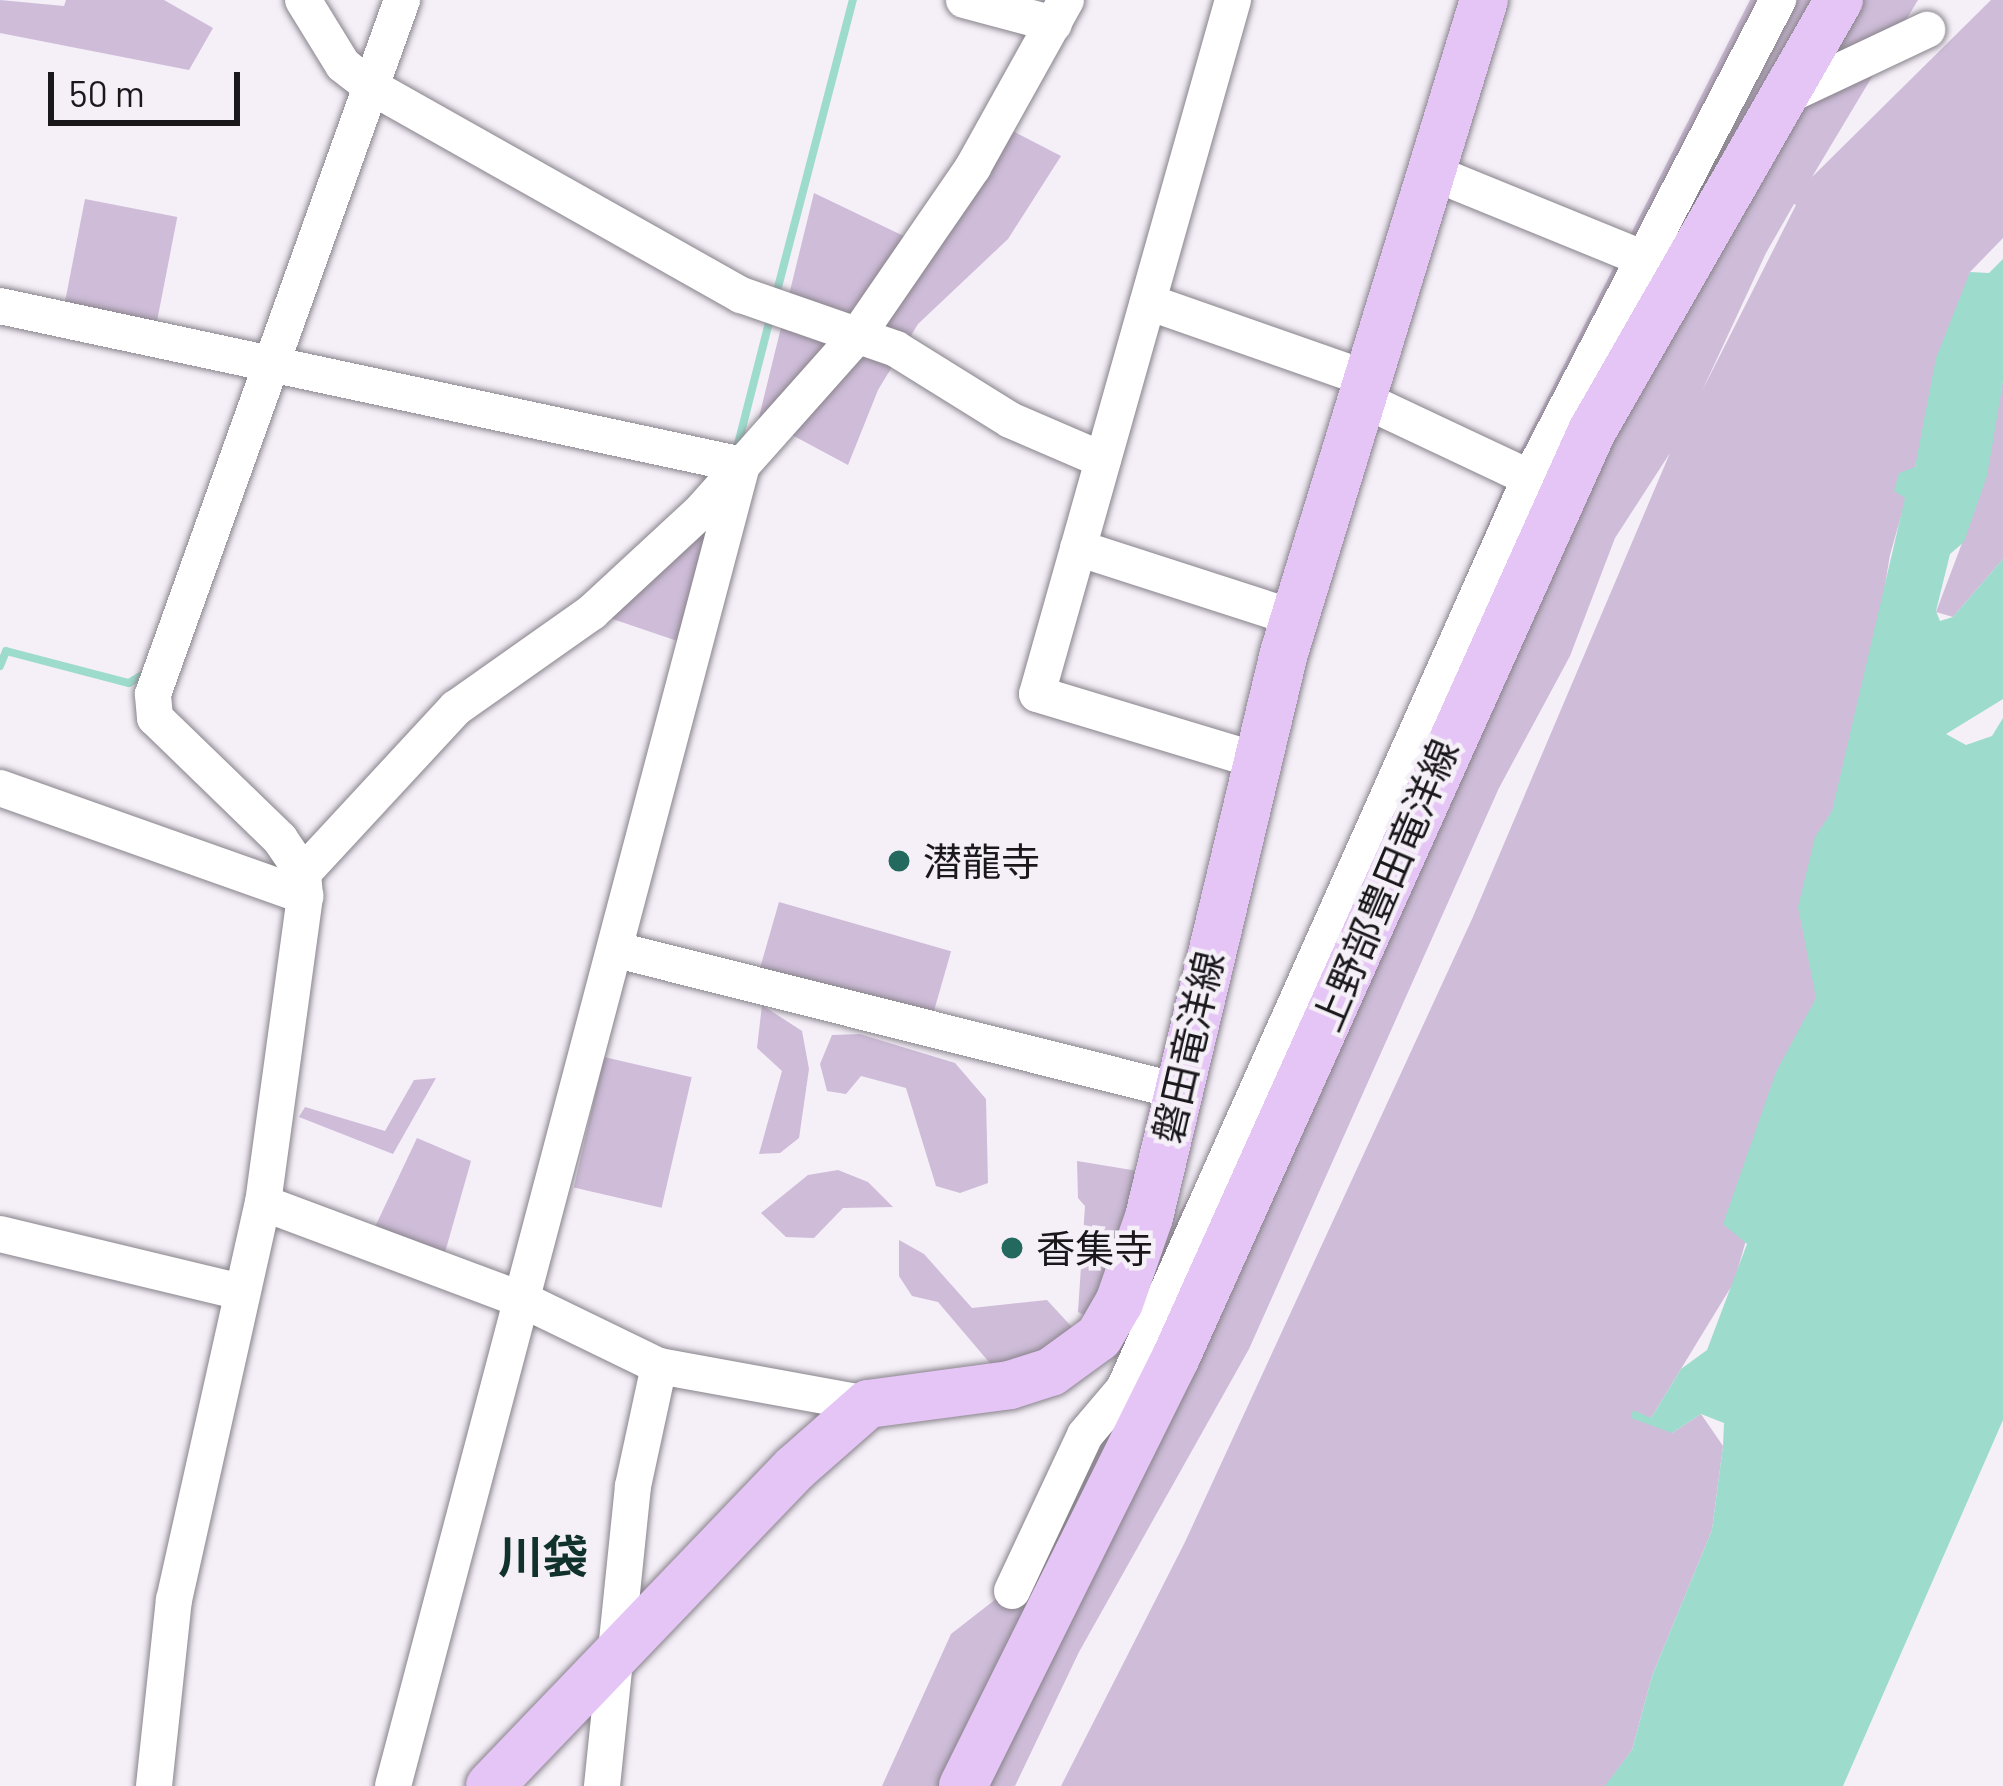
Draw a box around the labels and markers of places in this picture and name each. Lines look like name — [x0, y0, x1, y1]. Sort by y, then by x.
place label: 潜龍寺 — [923, 838, 1040, 884]
marker: 潜龍寺 — [886, 848, 912, 874]
place label: 香集寺 — [1036, 1225, 1153, 1271]
marker: 香集寺 — [999, 1235, 1025, 1261]

